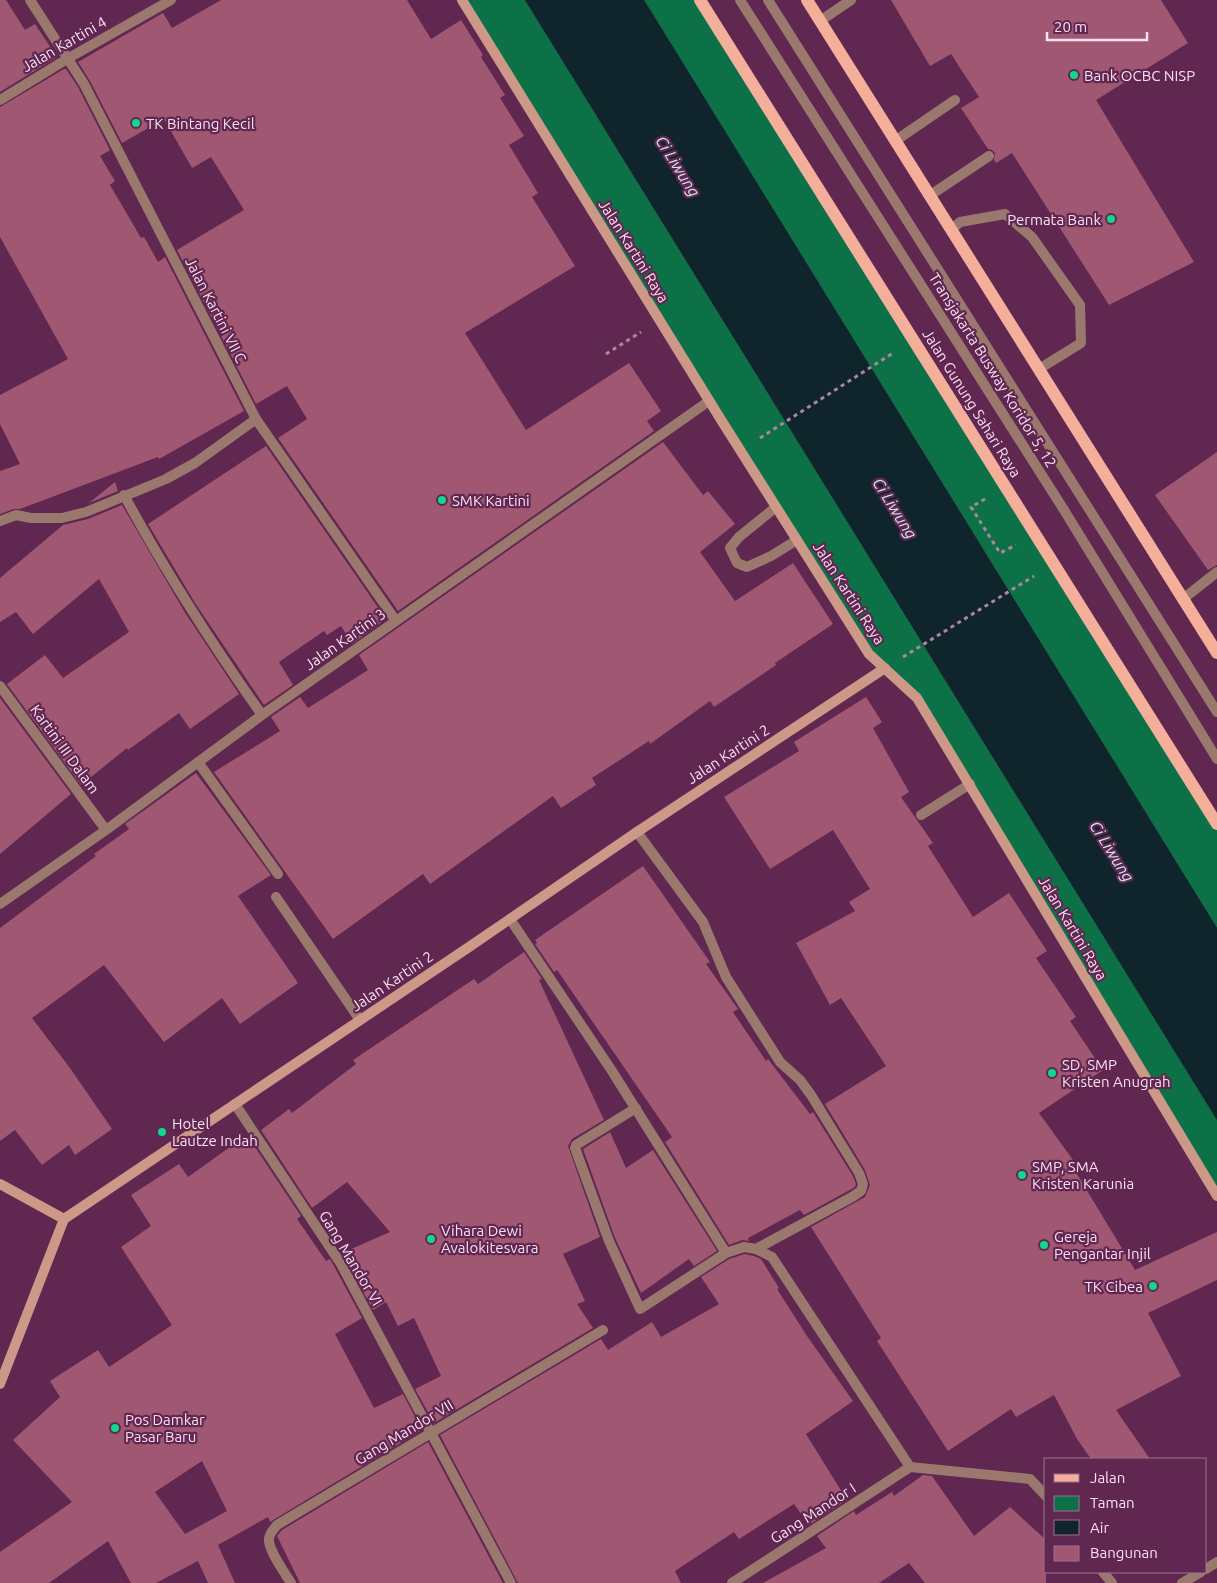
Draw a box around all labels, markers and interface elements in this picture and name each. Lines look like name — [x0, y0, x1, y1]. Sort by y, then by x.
scale bar — [1047, 10, 1147, 42]
street label: Jalan Kartini 4 — [19, 13, 109, 75]
text: 20 m — [1054, 18, 1087, 35]
place label: Bank OCBC NISP — [1084, 67, 1195, 84]
marker: Bank OCBC NISP — [1068, 69, 1080, 81]
place label: TK Bintang Kecil — [146, 115, 255, 132]
marker: TK Bintang Kecil — [130, 117, 142, 129]
water label: Ci Liwung — [652, 132, 704, 200]
street label: Jalan Kartini Raya — [595, 196, 673, 306]
place label: Permata Bank — [1007, 211, 1101, 228]
marker: Permata Bank — [1105, 213, 1117, 225]
street label: Jalan Kartini VII C — [182, 254, 250, 366]
street label: Transjakarta Busway Koridor 5, 12 — [926, 269, 1060, 471]
street label: Jalan Gunung Sahari Raya — [919, 326, 1025, 480]
water label: Ci Liwung — [869, 474, 921, 542]
place label: SMK Kartini — [452, 492, 530, 509]
marker: SMK Kartini — [436, 494, 448, 506]
street label: Jalan Kartini Raya — [810, 539, 888, 647]
street label: Jalan Kartini 3 — [301, 605, 389, 673]
street label: Kartini III Dalam — [27, 701, 103, 797]
street label: Jalan Kartini 2 — [684, 721, 772, 787]
water label: Ci Liwung — [1086, 817, 1138, 885]
street label: Jalan Kartini Raya — [1035, 873, 1111, 983]
street label: Jalan Kartini 2 — [348, 947, 436, 1015]
place label: SD, SMP Kristen Anugrah — [1062, 1056, 1171, 1090]
marker: SD, SMP Kristen Anugrah — [1046, 1067, 1058, 1079]
place label: Hotel Lautze Indah — [172, 1115, 258, 1149]
marker: Hotel Lautze Indah — [156, 1126, 168, 1138]
place label: SMP, SMA Kristen Karunia — [1032, 1158, 1134, 1192]
marker: SMP, SMA Kristen Karunia — [1016, 1169, 1028, 1181]
street label: Gang Mandor VI — [316, 1207, 386, 1309]
place label: Vihara Dewi Avalokitesvara — [441, 1222, 539, 1256]
place label: Gereja Pengantar Injil — [1054, 1228, 1151, 1262]
marker: Vihara Dewi Avalokitesvara — [425, 1233, 437, 1245]
marker: Gereja Pengantar Injil — [1038, 1239, 1050, 1251]
place label: TK Cibea — [1084, 1278, 1143, 1295]
marker: TK Cibea — [1147, 1280, 1159, 1292]
street label: Gang Mandor VII — [352, 1396, 456, 1468]
place label: Pos Damkar Pasar Baru — [125, 1411, 205, 1445]
marker: Pos Damkar Pasar Baru — [109, 1422, 121, 1434]
legend — [1044, 1458, 1207, 1573]
text: Jalan — [1090, 1469, 1125, 1486]
street label: Gang Mandor I — [767, 1479, 859, 1547]
text: Taman — [1090, 1494, 1135, 1511]
text: Air — [1090, 1519, 1109, 1536]
text: Bangunan — [1090, 1544, 1158, 1561]

